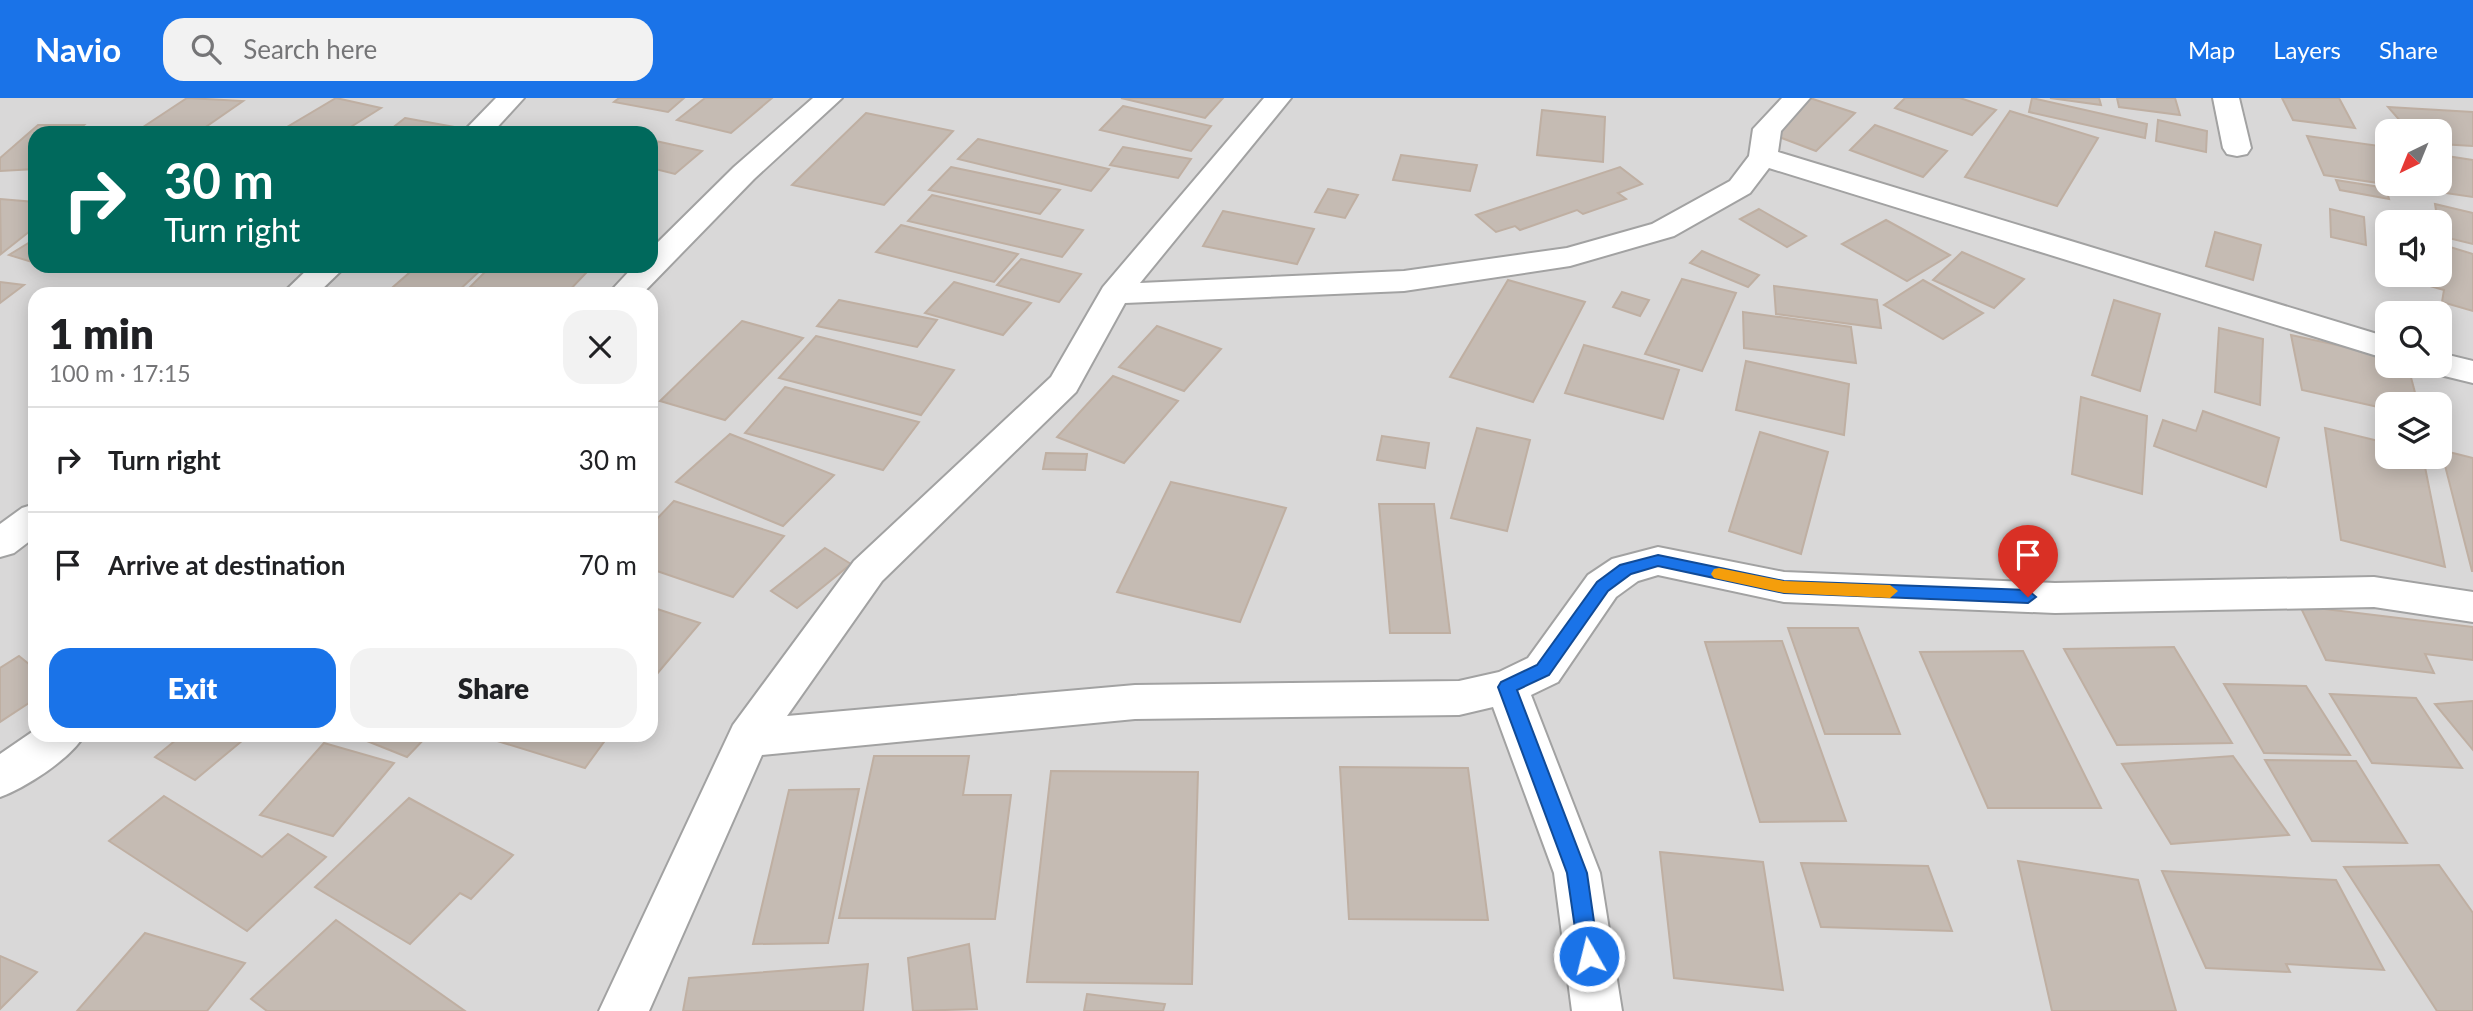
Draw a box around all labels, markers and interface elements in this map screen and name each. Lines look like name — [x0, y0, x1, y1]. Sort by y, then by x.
search box — [163, 18, 653, 81]
text: Navio — [35, 29, 121, 69]
icon: search — [187, 30, 225, 68]
text: Search here — [243, 33, 377, 65]
text: Map — [2188, 35, 2235, 64]
text: Layers — [2273, 35, 2341, 64]
text: Share — [2379, 35, 2438, 64]
north arrow — [2375, 119, 2452, 196]
map controls — [2375, 119, 2452, 469]
text: 30 m — [164, 151, 274, 209]
icon: right — [49, 154, 140, 245]
text: Turn right — [164, 210, 300, 249]
button: sound — [2375, 210, 2452, 287]
button: search — [2375, 301, 2452, 378]
text: 1 min — [49, 308, 154, 358]
button: close — [563, 310, 637, 384]
text: 100 m · 17:15 — [49, 359, 191, 387]
button: layers — [2375, 392, 2452, 469]
icon: right — [49, 441, 87, 479]
text: Turn right — [108, 444, 221, 476]
text: 30 m — [579, 444, 637, 476]
pin — [1998, 525, 2058, 597]
icon: arrive — [2009, 536, 2047, 574]
icon: arrive — [49, 546, 87, 584]
text: Arrive at destination — [108, 549, 345, 581]
text: 70 m — [579, 549, 637, 581]
button: Exit — [49, 648, 336, 728]
button: Share — [350, 648, 637, 728]
position arrow — [1552, 919, 1626, 993]

